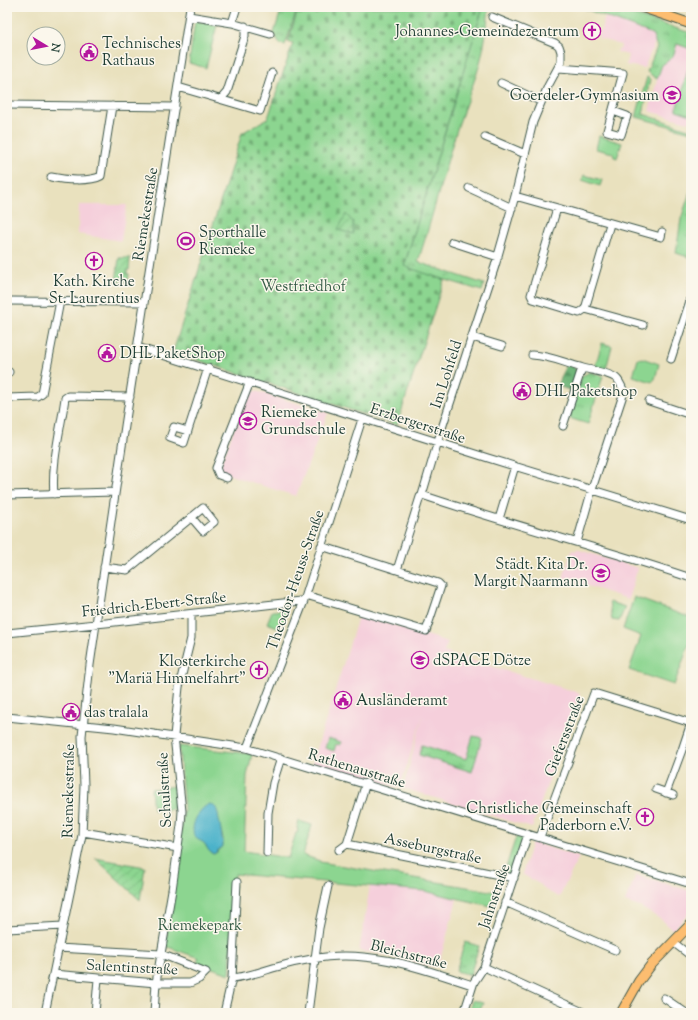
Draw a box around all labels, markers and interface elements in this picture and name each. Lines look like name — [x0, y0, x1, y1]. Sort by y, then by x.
church icon: Johannes-Gemeindezentrum — [582, 21, 602, 41]
place label: Johannes-Gemeindezentrum — [394, 22, 580, 43]
north arrow — [26, 26, 66, 66]
place label: Technisches Rathaus — [102, 34, 181, 72]
text: N — [46, 41, 64, 53]
public building icon: Technisches Rathaus — [79, 42, 99, 62]
school or university icon: Goerdeler-Gymnasium — [662, 85, 682, 105]
place label: Goerdeler-Gymnasium — [510, 86, 660, 107]
street label: Riemekestraße — [129, 166, 164, 263]
place label: Sporthalle Riemeke — [199, 223, 266, 261]
sports icon: Sporthalle Riemeke — [176, 231, 196, 251]
church icon: Kath. Kirche St. Laurentius — [84, 251, 104, 271]
place label: Kath. Kirche St. Laurentius — [49, 272, 139, 310]
park label: Westfriedhof — [260, 277, 347, 298]
street label: Im Lohfeld — [426, 337, 469, 411]
public building icon: DHL PaketShop — [97, 343, 117, 363]
place label: DHL PaketShop — [120, 344, 225, 365]
public building icon: DHL Paketshop — [512, 381, 532, 401]
place label: DHL Paketshop — [535, 382, 637, 403]
street label: Erzbergerstraße — [367, 399, 468, 450]
place label: Riemeke Grundschule — [261, 403, 346, 441]
school or university icon: Riemeke Grundschule — [238, 411, 258, 431]
street label: Theodor-Heuss-Straße — [262, 507, 330, 654]
place label: Städt. Kita Dr. Margit Naarmann — [474, 555, 588, 593]
school or university icon: Städt. Kita Dr. Margit Naarmann — [591, 563, 611, 583]
street label: Friedrich-Ebert-Straße — [81, 587, 228, 624]
school or university icon: dSPACE Dötze — [410, 650, 430, 670]
place label: dSPACE Dötze — [433, 651, 531, 672]
place label: Klosterkirche "Mariä Himmelfahrt" — [108, 652, 246, 690]
church icon: Klosterkirche "Mariä Himmelfahrt" — [249, 660, 269, 680]
public building icon: Ausländeramt — [333, 690, 353, 710]
place label: Ausländeramt — [356, 691, 447, 712]
street label: Giefersstraße — [540, 693, 590, 780]
public building icon: das tralala — [61, 702, 81, 722]
place label: das tralala — [84, 703, 148, 724]
street label: Riemekestraße — [58, 744, 81, 838]
street label: Rathenaustraße — [305, 745, 408, 794]
street label: Schulstraße — [153, 752, 178, 828]
place label: Christliche Gemeinschaft Paderborn e.V. — [466, 799, 632, 837]
church icon: Christliche Gemeinschaft Paderborn e.V. — [635, 807, 655, 827]
street label: Asseburgstraße — [382, 829, 483, 870]
street label: Jahnstraße — [474, 861, 516, 933]
park label: Riemekepark — [158, 916, 242, 937]
street label: Bleichstraße — [368, 936, 449, 975]
street label: Salentinstraße — [85, 956, 179, 981]

